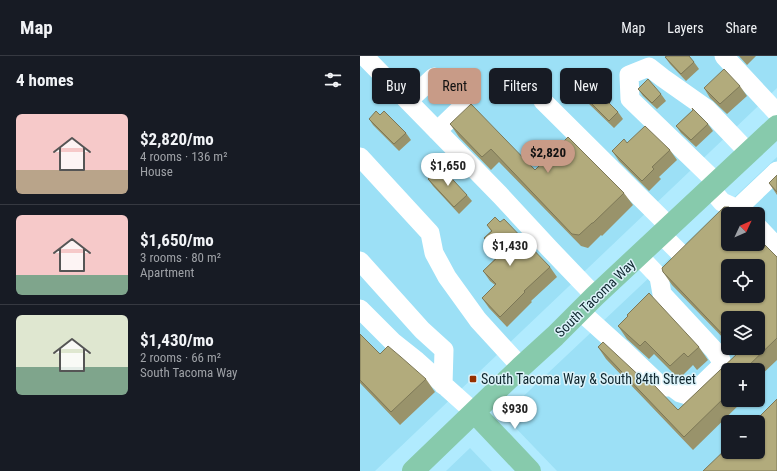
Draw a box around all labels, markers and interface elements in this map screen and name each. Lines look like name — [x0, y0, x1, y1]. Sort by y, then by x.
text: Map — [20, 16, 53, 39]
text: Map — [621, 20, 645, 36]
text: Layers — [667, 20, 704, 36]
text: Share — [726, 20, 757, 36]
chip: Buy — [372, 68, 420, 104]
chip: Rent — [428, 68, 481, 104]
chip: Filters — [489, 68, 552, 104]
chip: New — [560, 68, 612, 104]
icon: filters — [322, 69, 344, 91]
text: 4 homes — [16, 70, 74, 90]
text: $2,820/mo — [140, 129, 214, 149]
icon: home — [48, 130, 96, 178]
pin: $2,820 — [515, 140, 581, 174]
text: $2,820 — [530, 145, 566, 160]
text: 4 rooms · 136 m² — [140, 149, 227, 164]
pin: $1,650 — [415, 153, 481, 187]
text: $1,650 — [430, 158, 466, 173]
text: House — [140, 164, 173, 179]
north arrow — [721, 207, 765, 251]
map controls — [721, 207, 765, 459]
text: $1,650/mo — [140, 230, 214, 250]
icon: home — [48, 231, 96, 279]
pin: $1,430 — [477, 233, 543, 267]
text: $1,430 — [492, 238, 528, 253]
text: 3 rooms · 80 m² — [140, 250, 221, 265]
street label: South Tacoma Way — [552, 256, 638, 340]
button: locate — [721, 259, 765, 303]
text: Apartment — [140, 265, 194, 280]
button: layers — [721, 311, 765, 355]
text: $1,430/mo — [140, 330, 214, 350]
icon: home — [48, 331, 96, 379]
text: 2 rooms · 66 m² — [140, 350, 221, 365]
button: + — [721, 363, 765, 407]
text: South Tacoma Way — [140, 365, 237, 380]
place label: South Tacoma Way & South 84th Street — [481, 371, 696, 387]
marker: South Tacoma Way & South 84th Street — [468, 374, 478, 384]
pin: $930 — [491, 396, 539, 430]
text: $930 — [502, 401, 528, 416]
button: − — [721, 415, 765, 459]

